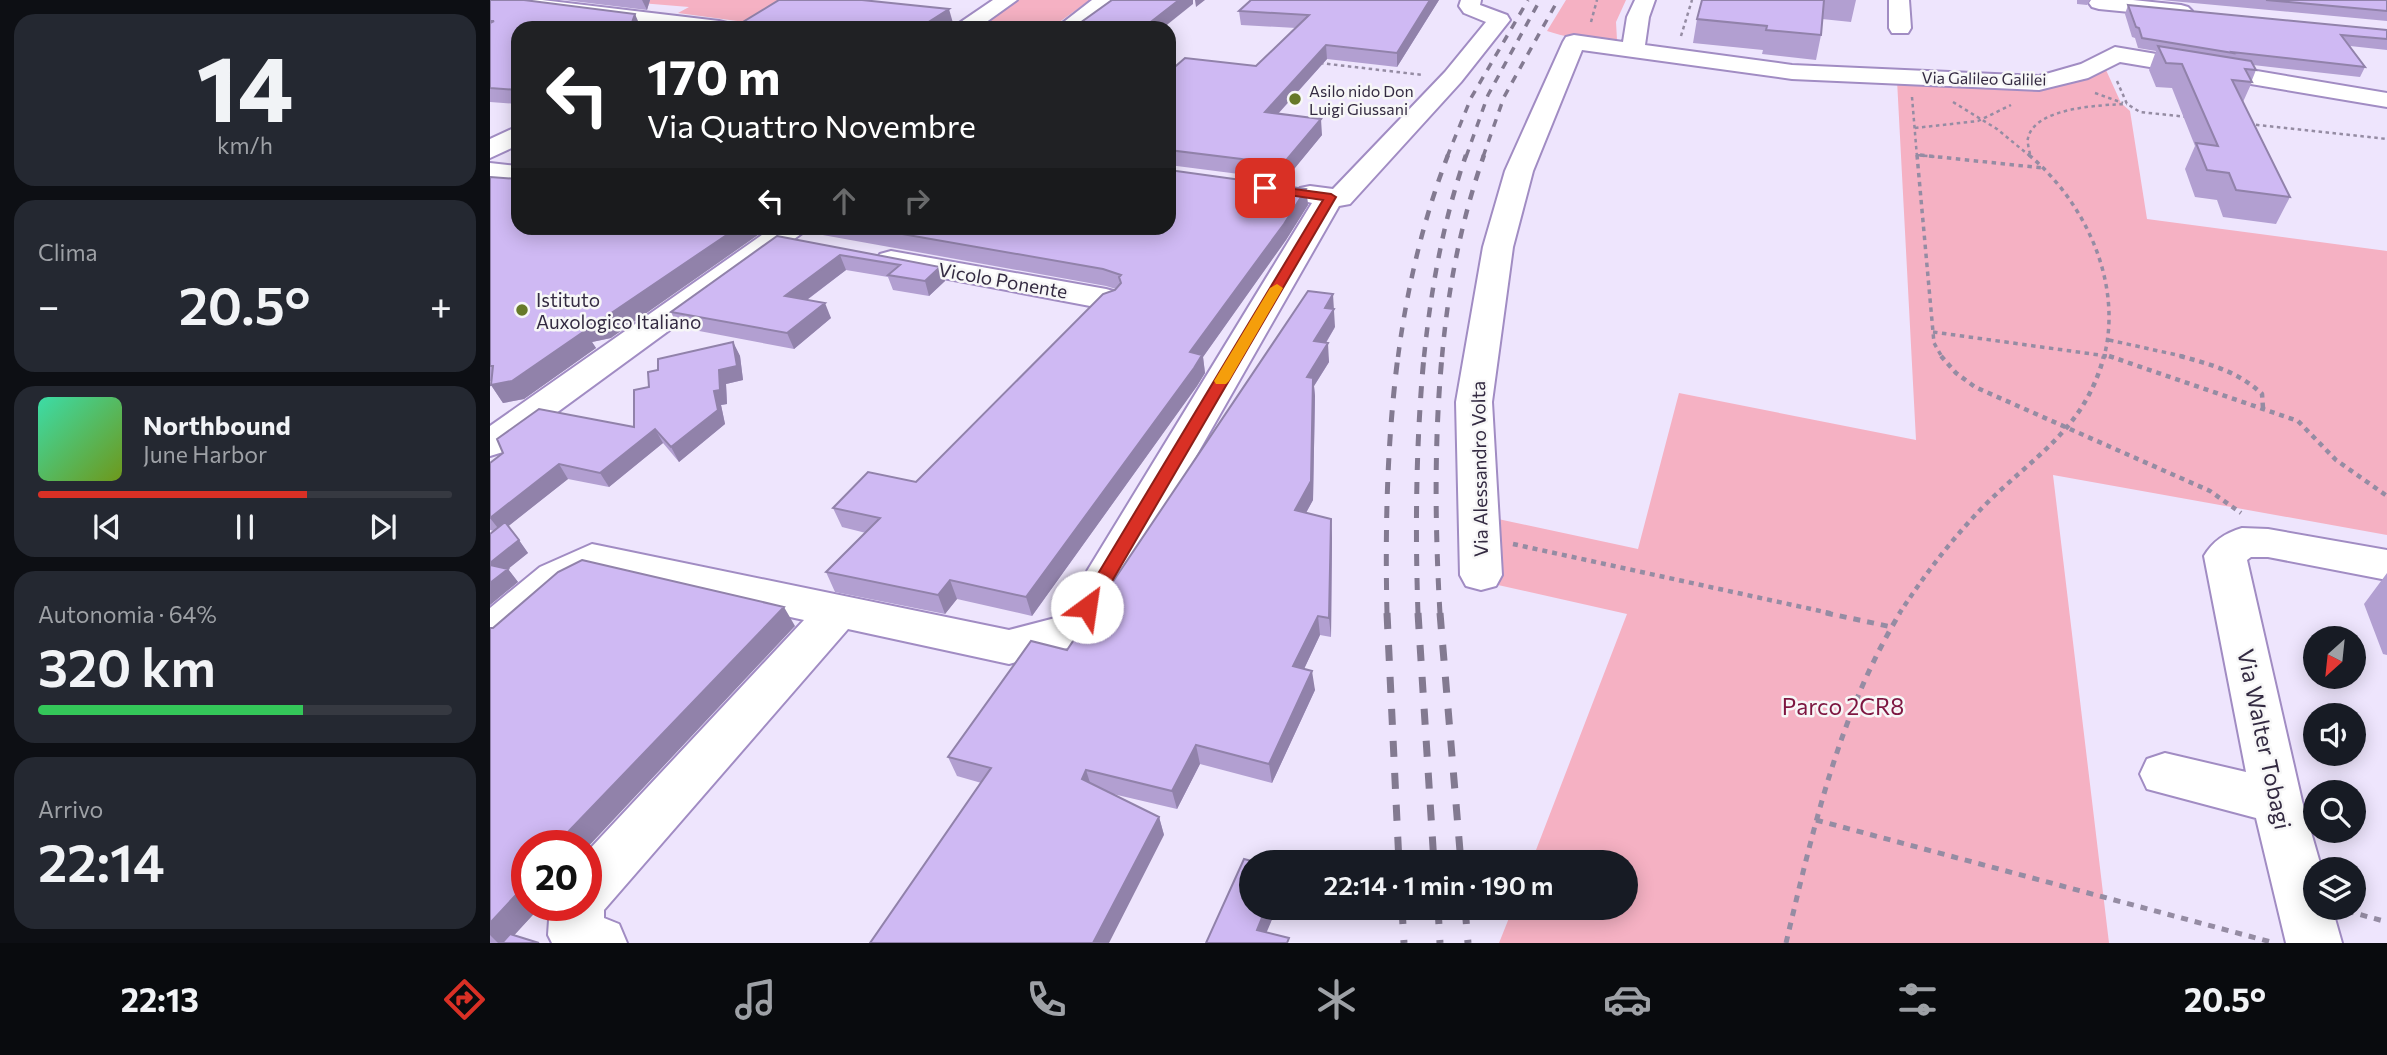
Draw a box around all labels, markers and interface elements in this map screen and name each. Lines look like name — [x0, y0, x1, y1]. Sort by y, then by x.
text: 14 — [196, 29, 294, 141]
text: 170 m — [647, 45, 780, 105]
icon: left — [532, 49, 623, 140]
street label: Via Galileo Galilei — [1921, 67, 2047, 89]
place label: Asilo nido Don Luigi Giussani — [1309, 81, 1414, 118]
marker: Asilo nido Don Luigi Giussani — [1287, 91, 1303, 107]
text: Via Quattro Novembre — [647, 105, 976, 145]
text: km/h — [217, 131, 273, 159]
pin — [1235, 158, 1295, 218]
icon: arrive — [1246, 169, 1284, 207]
icon: left — [752, 182, 790, 220]
icon: ahead — [825, 182, 863, 220]
icon: right — [898, 182, 936, 220]
text: Clima — [38, 238, 98, 266]
street label: Vicolo Ponente — [937, 257, 1069, 303]
text: 20.5° — [179, 272, 310, 336]
text: − — [38, 281, 60, 328]
text: + — [430, 281, 452, 328]
place label: Istituto Auxologico Italiano — [536, 288, 701, 333]
marker: Istituto Auxologico Italiano — [514, 302, 530, 318]
street label: Via Alessandro Volta — [1466, 381, 1492, 557]
text: Northbound — [143, 409, 291, 440]
text: June Harbor — [143, 440, 267, 468]
icon: previous — [88, 508, 126, 546]
icon: pause — [226, 508, 264, 546]
icon: next — [364, 508, 402, 546]
position arrow — [1050, 570, 1124, 644]
text: Autonomia · 64% — [38, 600, 217, 628]
north arrow — [2303, 626, 2366, 690]
map controls — [2303, 626, 2366, 920]
text: 320 km — [38, 634, 216, 698]
street label: Via Walter Tobagi — [2232, 646, 2298, 832]
park label: Parco 2CR8 — [1782, 692, 1904, 720]
button: sound — [2303, 703, 2366, 766]
button: search — [2303, 780, 2366, 843]
text: Arrivo — [38, 795, 103, 823]
text: 22:14 — [38, 829, 165, 893]
speed limit sign: 20 — [511, 830, 602, 921]
button: layers — [2303, 857, 2366, 920]
text: 22:14 · 1 min · 190 m — [1323, 869, 1554, 900]
icon: directions — [440, 975, 489, 1024]
icon: music — [731, 975, 780, 1024]
icon: phone — [1022, 975, 1071, 1024]
icon: climate — [1312, 975, 1361, 1024]
icon: car — [1603, 975, 1652, 1024]
icon: filters — [1893, 975, 1942, 1024]
text: 22:13 — [121, 979, 199, 1019]
text: 20.5° — [2184, 979, 2266, 1019]

